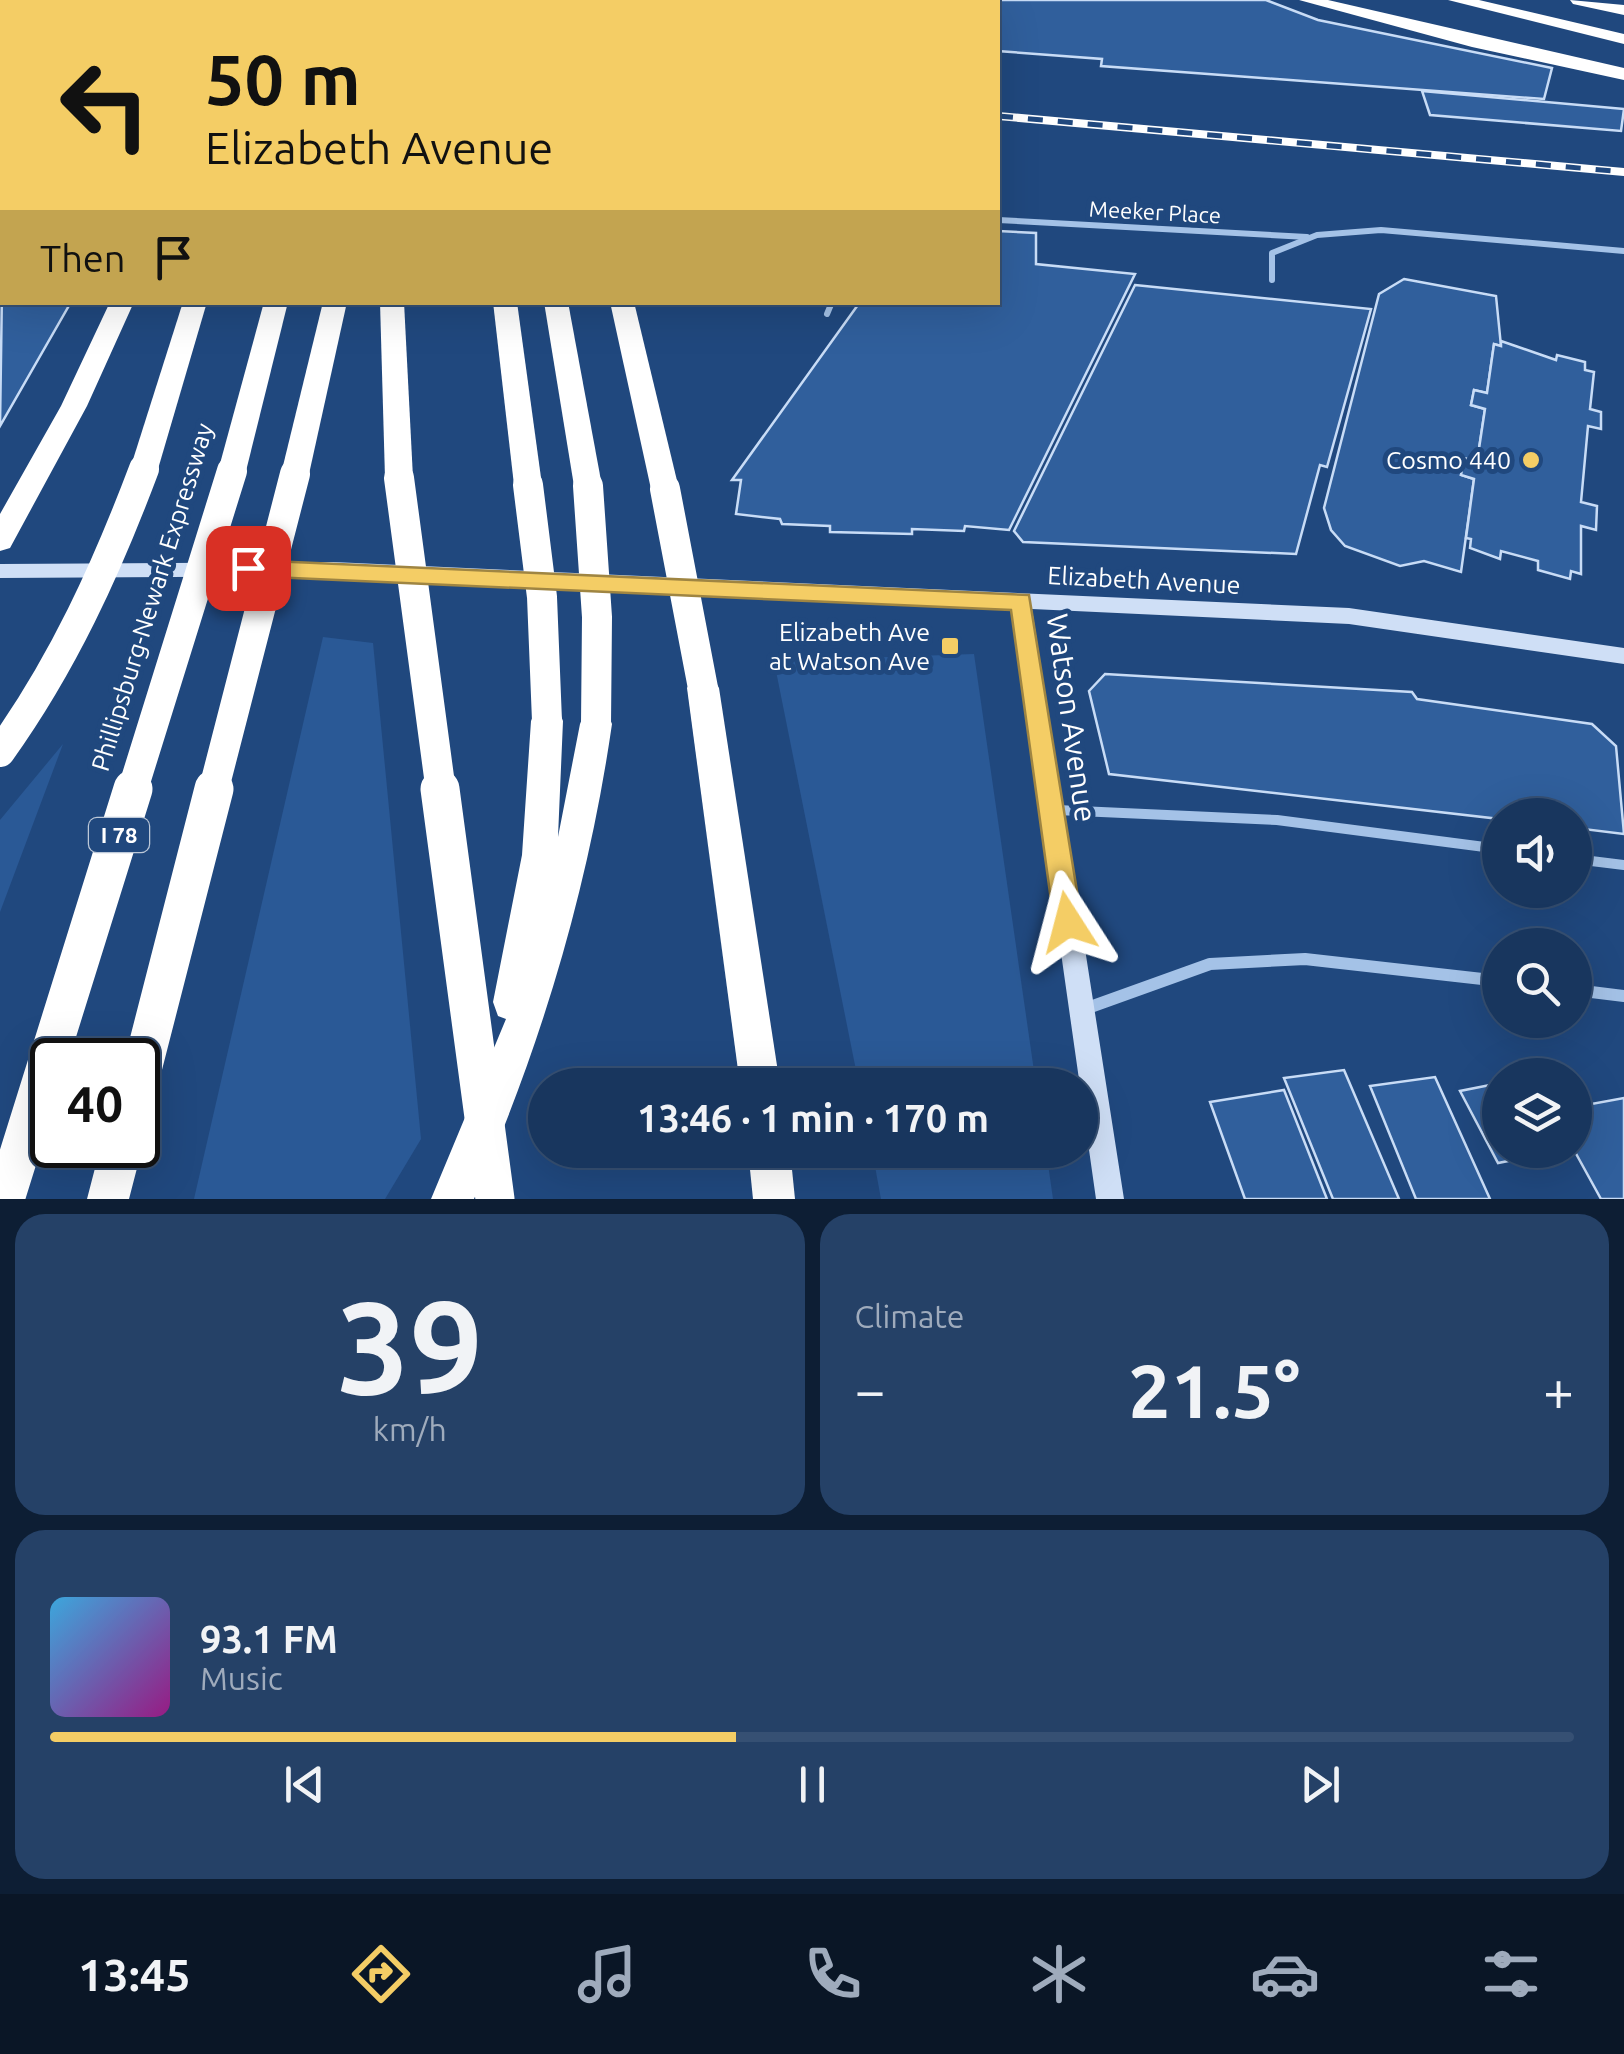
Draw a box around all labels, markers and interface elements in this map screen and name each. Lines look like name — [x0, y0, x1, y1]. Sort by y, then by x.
icon: left — [40, 40, 170, 170]
text: 50 m — [205, 40, 361, 118]
text: Elizabeth Avenue — [205, 122, 553, 173]
street label: Meeker Place — [1088, 196, 1222, 227]
icon: arrive — [146, 230, 201, 285]
text: Then — [40, 237, 126, 279]
street label: Phillipsburg-Newark Expressway — [86, 420, 218, 774]
place label: Cosmo 440 — [1386, 446, 1511, 474]
marker: Cosmo 440 — [1520, 449, 1542, 471]
pin — [206, 526, 291, 611]
icon: arrive — [221, 541, 276, 596]
street label: Elizabeth Avenue — [1047, 561, 1241, 599]
street label: Watson Avenue — [1041, 612, 1103, 824]
place label: Elizabeth Ave at Watson Ave — [769, 618, 930, 675]
marker: Elizabeth Ave at Watson Ave — [939, 635, 961, 657]
map controls — [1482, 798, 1592, 1168]
button: sound — [1482, 798, 1592, 908]
road number: I 78 — [89, 818, 149, 852]
position arrow — [1016, 870, 1120, 974]
button: search — [1482, 928, 1592, 1038]
speed limit sign: 40 — [30, 1038, 160, 1168]
button: layers — [1482, 1058, 1592, 1168]
text: 13:46 · 1 min · 170 m — [637, 1097, 989, 1139]
text: 39 — [336, 1273, 483, 1419]
text: Climate — [855, 1298, 965, 1334]
text: 21.5° — [1128, 1348, 1300, 1432]
text: − — [855, 1359, 886, 1420]
text: + — [1543, 1359, 1574, 1420]
text: km/h — [373, 1411, 447, 1447]
text: 93.1 FM — [200, 1618, 338, 1660]
text: Music — [200, 1660, 283, 1696]
icon: previous — [277, 1757, 332, 1812]
icon: pause — [785, 1757, 840, 1812]
icon: next — [1293, 1757, 1348, 1812]
icon: directions — [346, 1939, 416, 2009]
icon: music — [572, 1939, 642, 2009]
icon: phone — [798, 1939, 868, 2009]
icon: climate — [1024, 1939, 1094, 2009]
icon: car — [1250, 1939, 1320, 2009]
icon: filters — [1476, 1939, 1546, 2009]
text: 13:45 — [78, 1949, 191, 2000]

